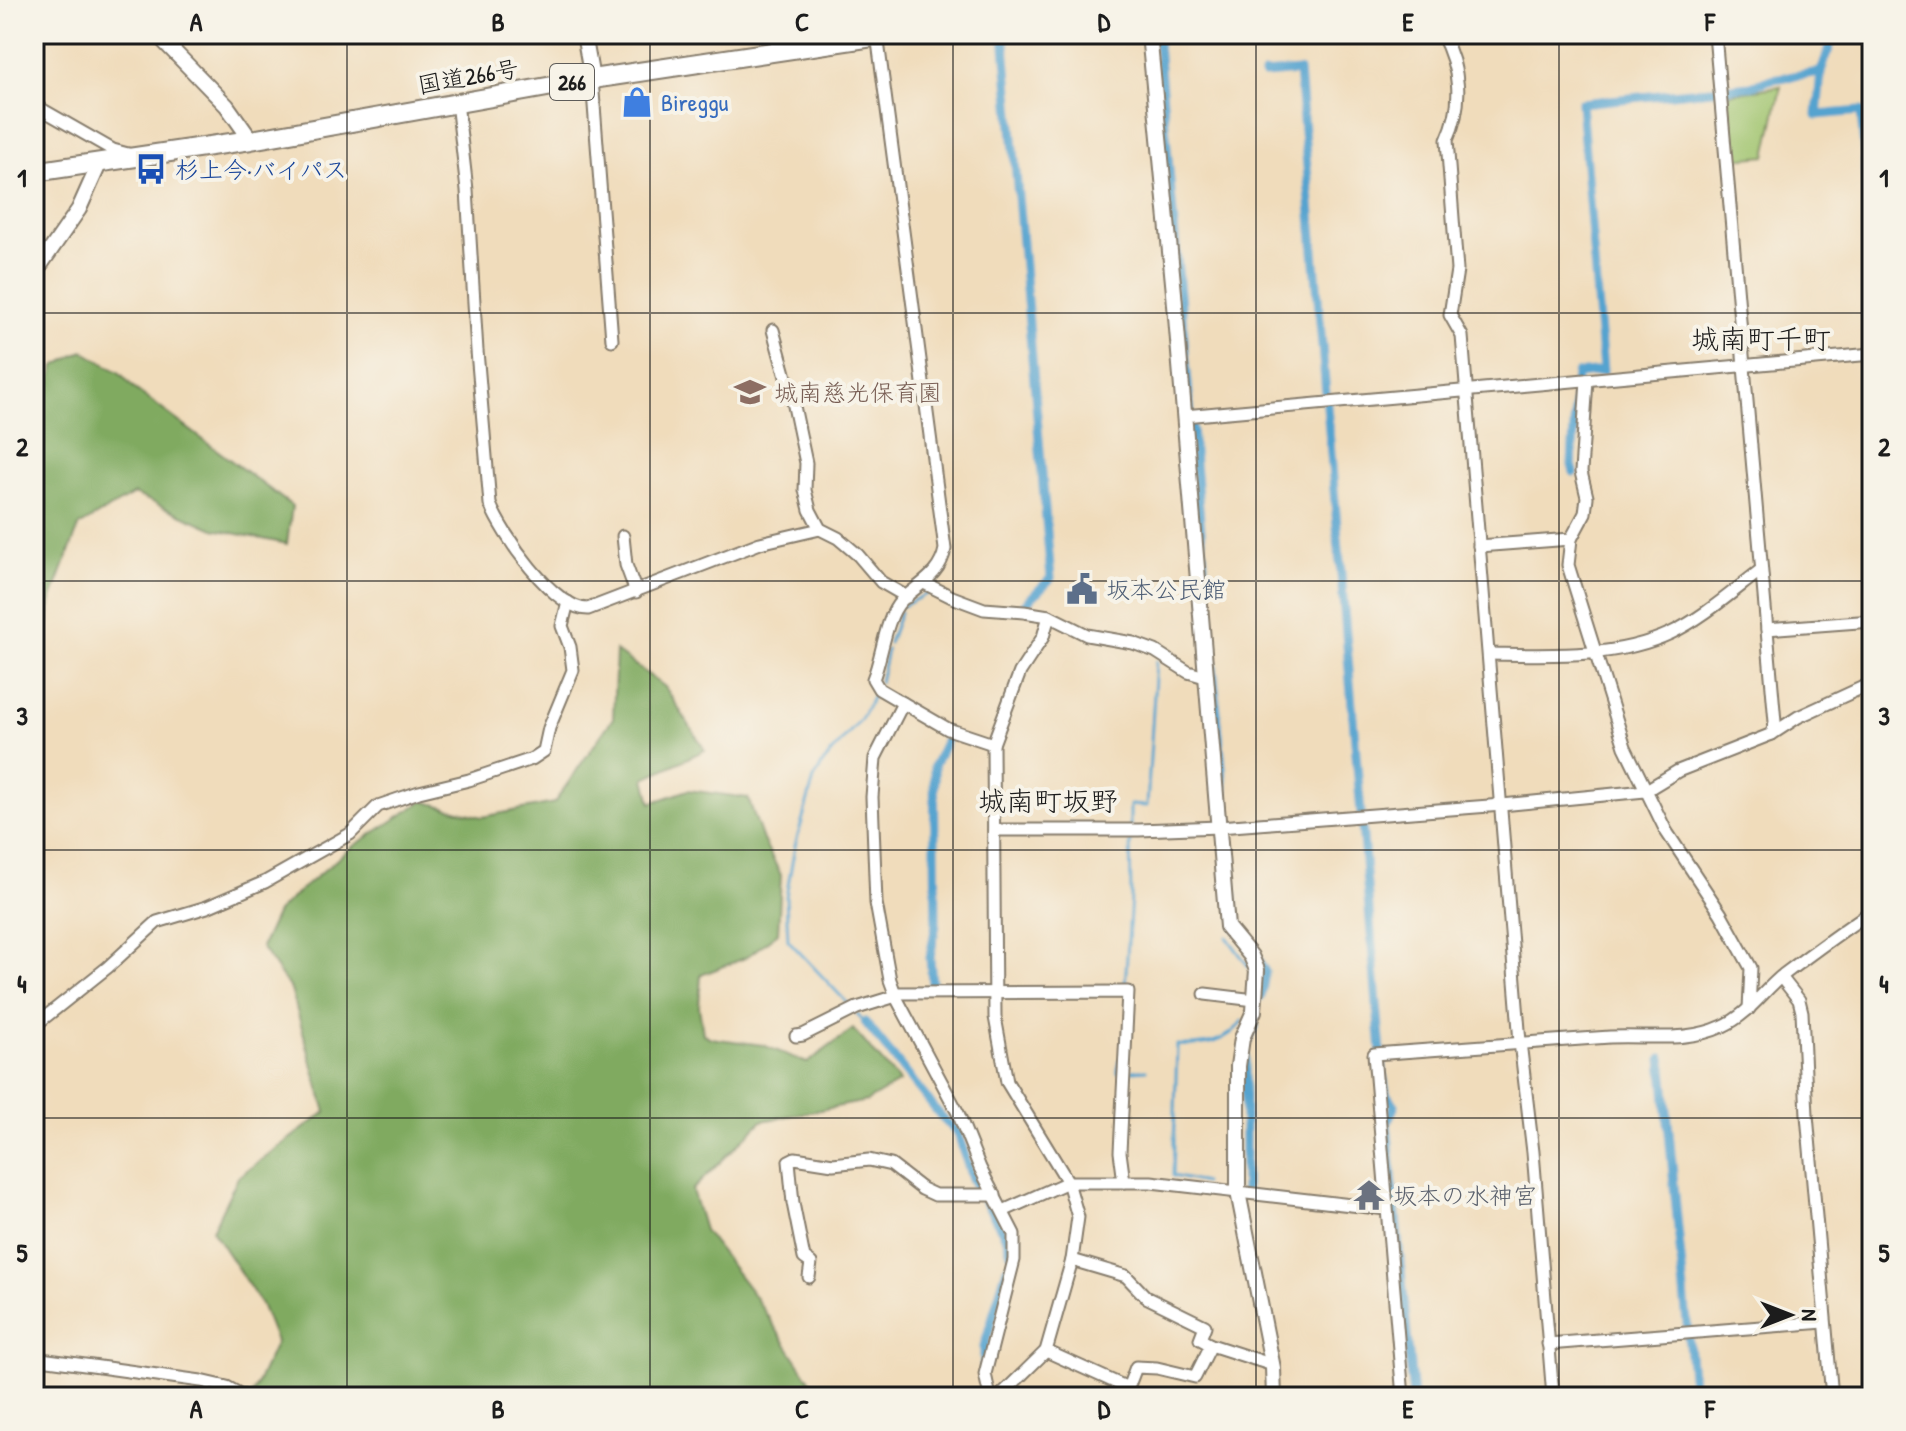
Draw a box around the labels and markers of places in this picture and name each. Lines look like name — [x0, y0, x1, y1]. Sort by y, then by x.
shop icon: Bireggu — [620, 85, 654, 119]
place label: Bireggu — [661, 86, 729, 118]
bus stop icon: 杉上今·バイパス — [134, 152, 168, 186]
place label: 杉上今·バイパス — [175, 153, 347, 185]
school or university icon: 城南慈光保育園 — [733, 375, 767, 409]
place label: 城南慈光保育園 — [774, 376, 942, 408]
public building icon: 坂本公民館 — [1065, 572, 1099, 606]
place label: 坂本公民館 — [1106, 573, 1226, 605]
temple icon: 坂本の水神宮 — [1352, 1178, 1386, 1212]
place label: 坂本の水神宮 — [1393, 1179, 1537, 1211]

